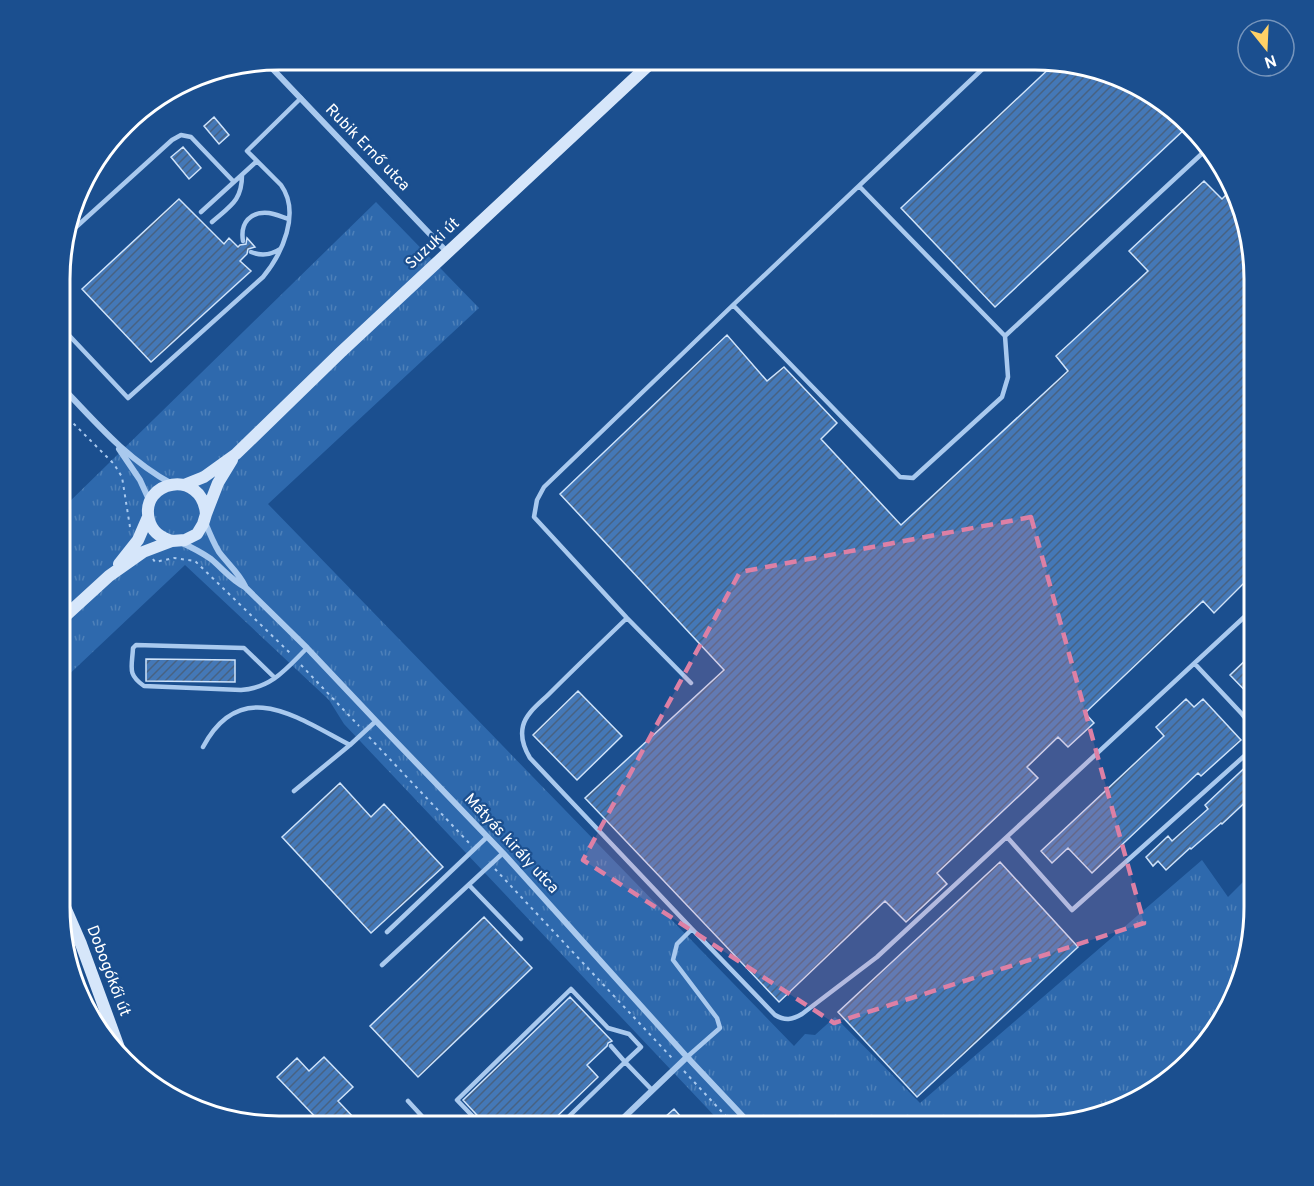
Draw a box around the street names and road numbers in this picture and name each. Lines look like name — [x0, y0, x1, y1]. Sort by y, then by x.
street label: Rubik Ernő utca — [320, 100, 414, 196]
street label: Suzuki út — [402, 214, 464, 274]
street label: Mátyás király utca — [459, 790, 563, 898]
street label: Dobogókői út — [82, 923, 134, 1019]

